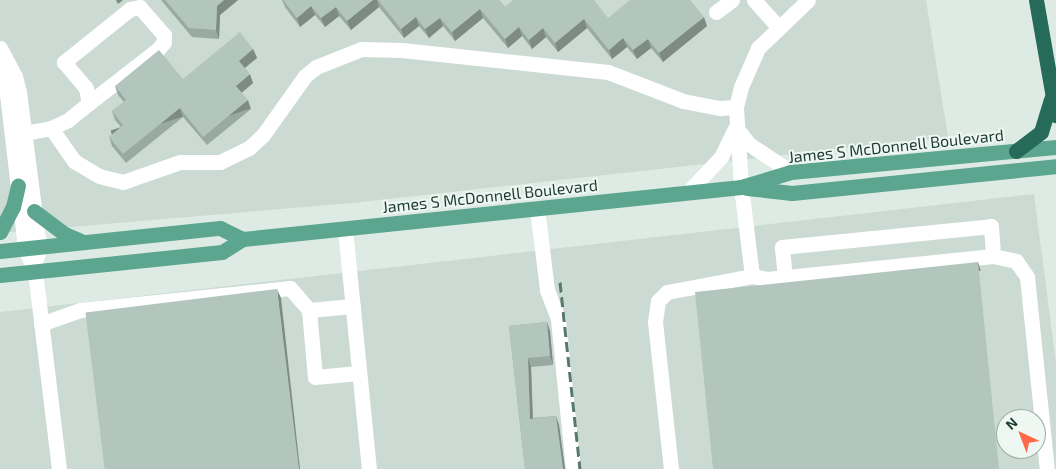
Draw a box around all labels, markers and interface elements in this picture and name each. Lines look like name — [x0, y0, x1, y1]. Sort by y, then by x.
street label: James S McDonnell Boulevard — [787, 125, 1005, 167]
street label: James S McDonnell Boulevard — [381, 175, 599, 217]
north arrow — [996, 409, 1046, 459]
text: N — [1002, 414, 1021, 433]

